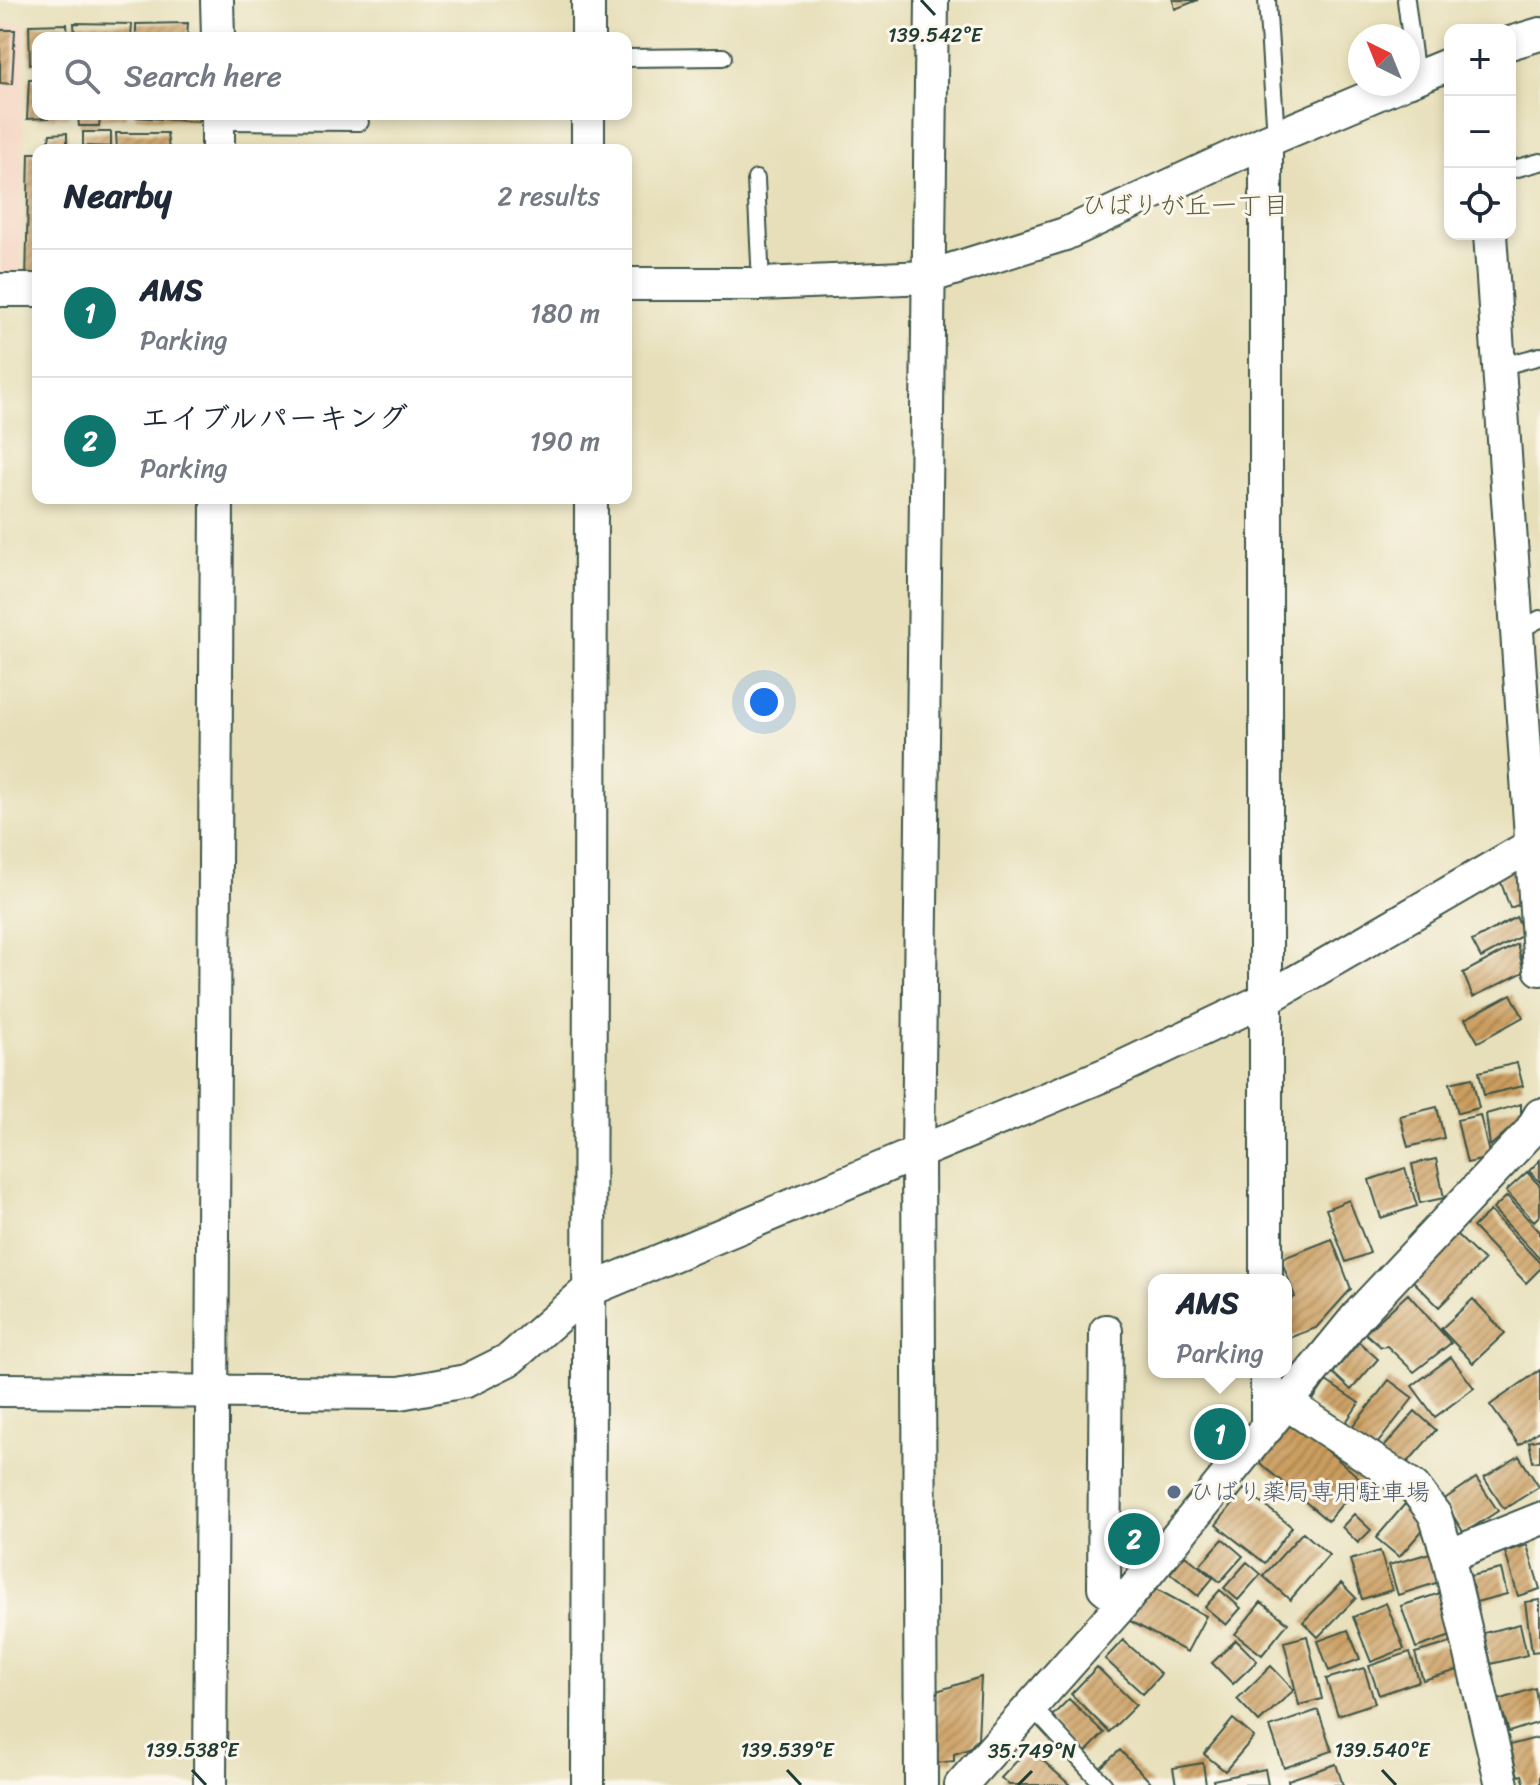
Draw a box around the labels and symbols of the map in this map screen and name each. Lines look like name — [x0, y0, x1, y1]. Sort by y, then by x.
text: 139.542°E — [888, 18, 984, 53]
north arrow — [1348, 24, 1420, 96]
district label: ひばりが丘一丁目 — [1081, 182, 1289, 228]
your location — [744, 682, 784, 722]
pin: 1 — [1194, 1404, 1246, 1464]
place label: ひばり薬局専用駐車場 — [1190, 1471, 1430, 1513]
marker: ひばり薬局専用駐車場 — [1165, 1483, 1183, 1501]
pin: 2 — [1108, 1509, 1160, 1569]
text: 139.538°E — [146, 1733, 240, 1768]
text: 139.539°E — [740, 1733, 835, 1768]
text: 139.540°E — [1335, 1733, 1431, 1768]
text: 35.749°N — [988, 1734, 1076, 1769]

